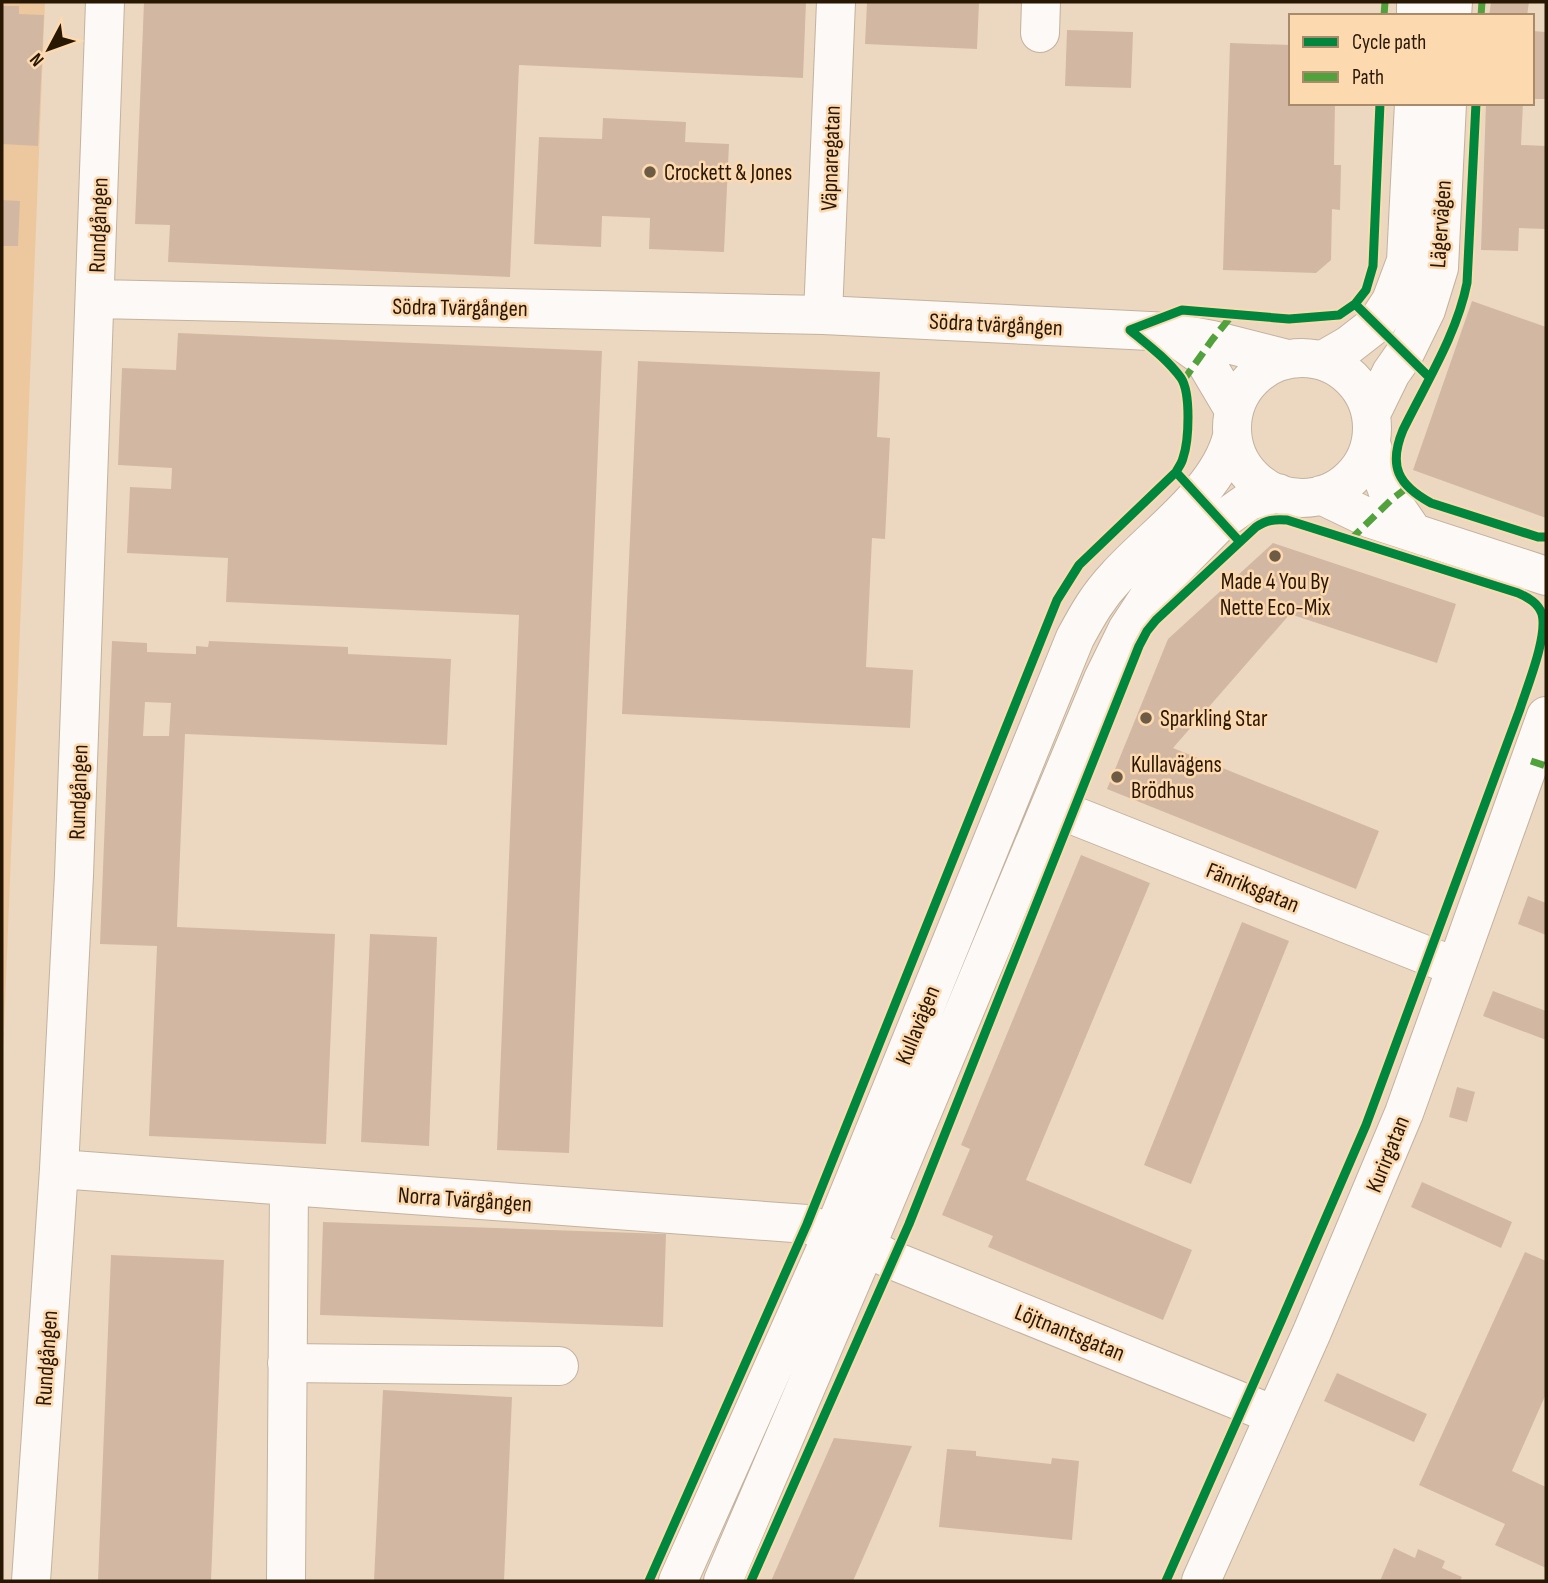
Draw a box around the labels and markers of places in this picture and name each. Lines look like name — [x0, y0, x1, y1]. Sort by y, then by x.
place label: Crockett & Jones — [664, 159, 792, 187]
marker: Crockett & Jones — [642, 164, 658, 180]
marker: Made 4 You By Nette Eco-Mix — [1267, 548, 1283, 564]
place label: Made 4 You By Nette Eco-Mix — [1220, 568, 1331, 622]
place label: Sparkling Star — [1160, 705, 1268, 733]
marker: Sparkling Star — [1138, 710, 1154, 726]
place label: Kullavägens Brödhus — [1131, 751, 1222, 805]
marker: Kullavägens Brödhus — [1109, 769, 1125, 785]

